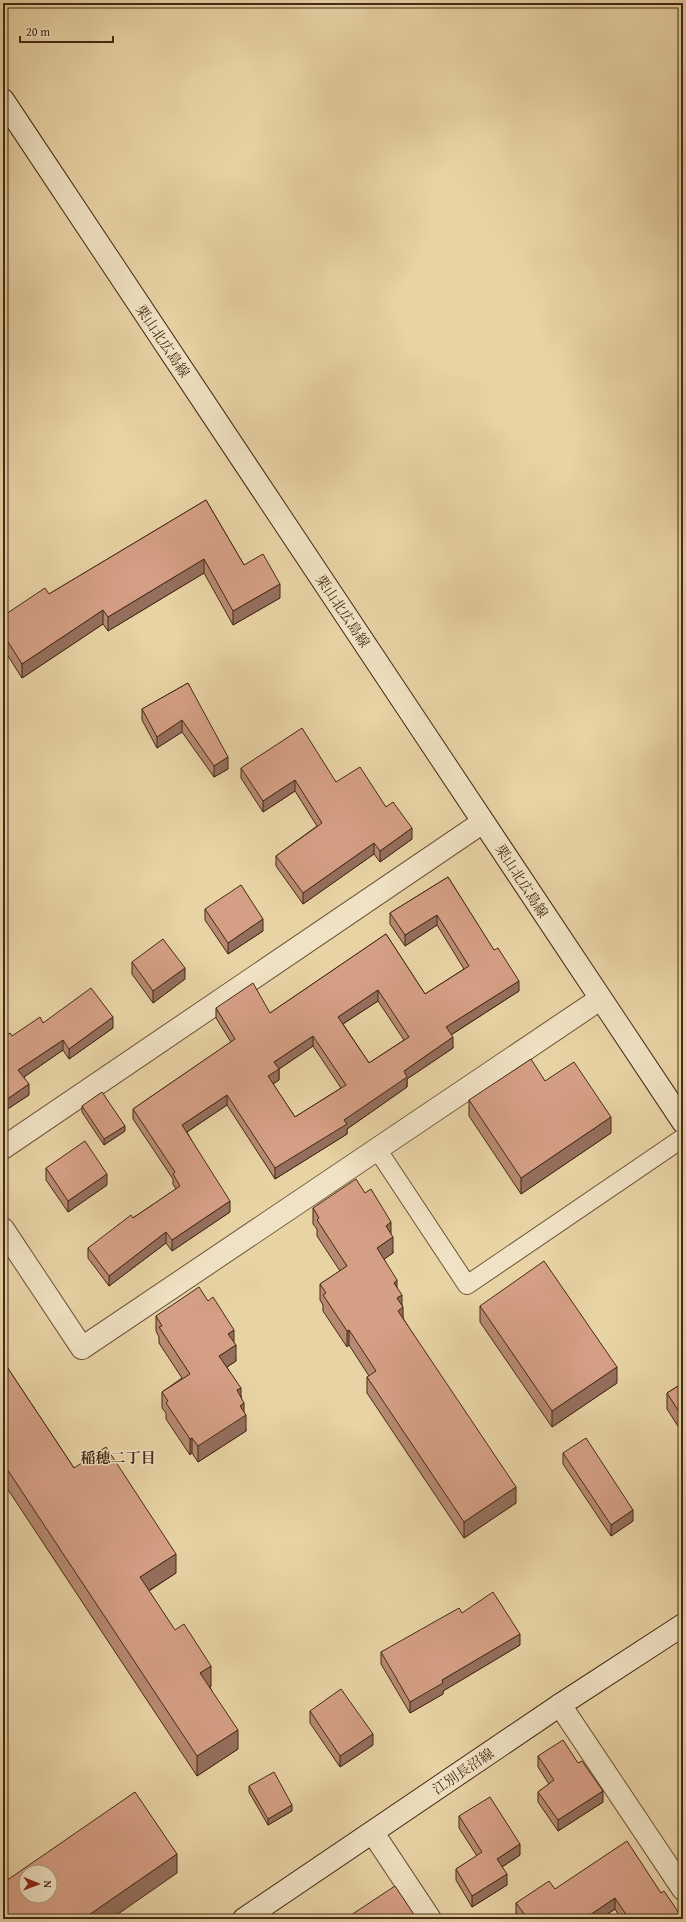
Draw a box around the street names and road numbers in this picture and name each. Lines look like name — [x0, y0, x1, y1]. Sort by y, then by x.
street label: 栗山北広島線 — [131, 301, 195, 381]
street label: 栗山北広島線 — [311, 571, 375, 651]
street label: 栗山北広島線 — [491, 840, 553, 922]
street label: 江別長沼線 — [428, 1743, 498, 1799]

